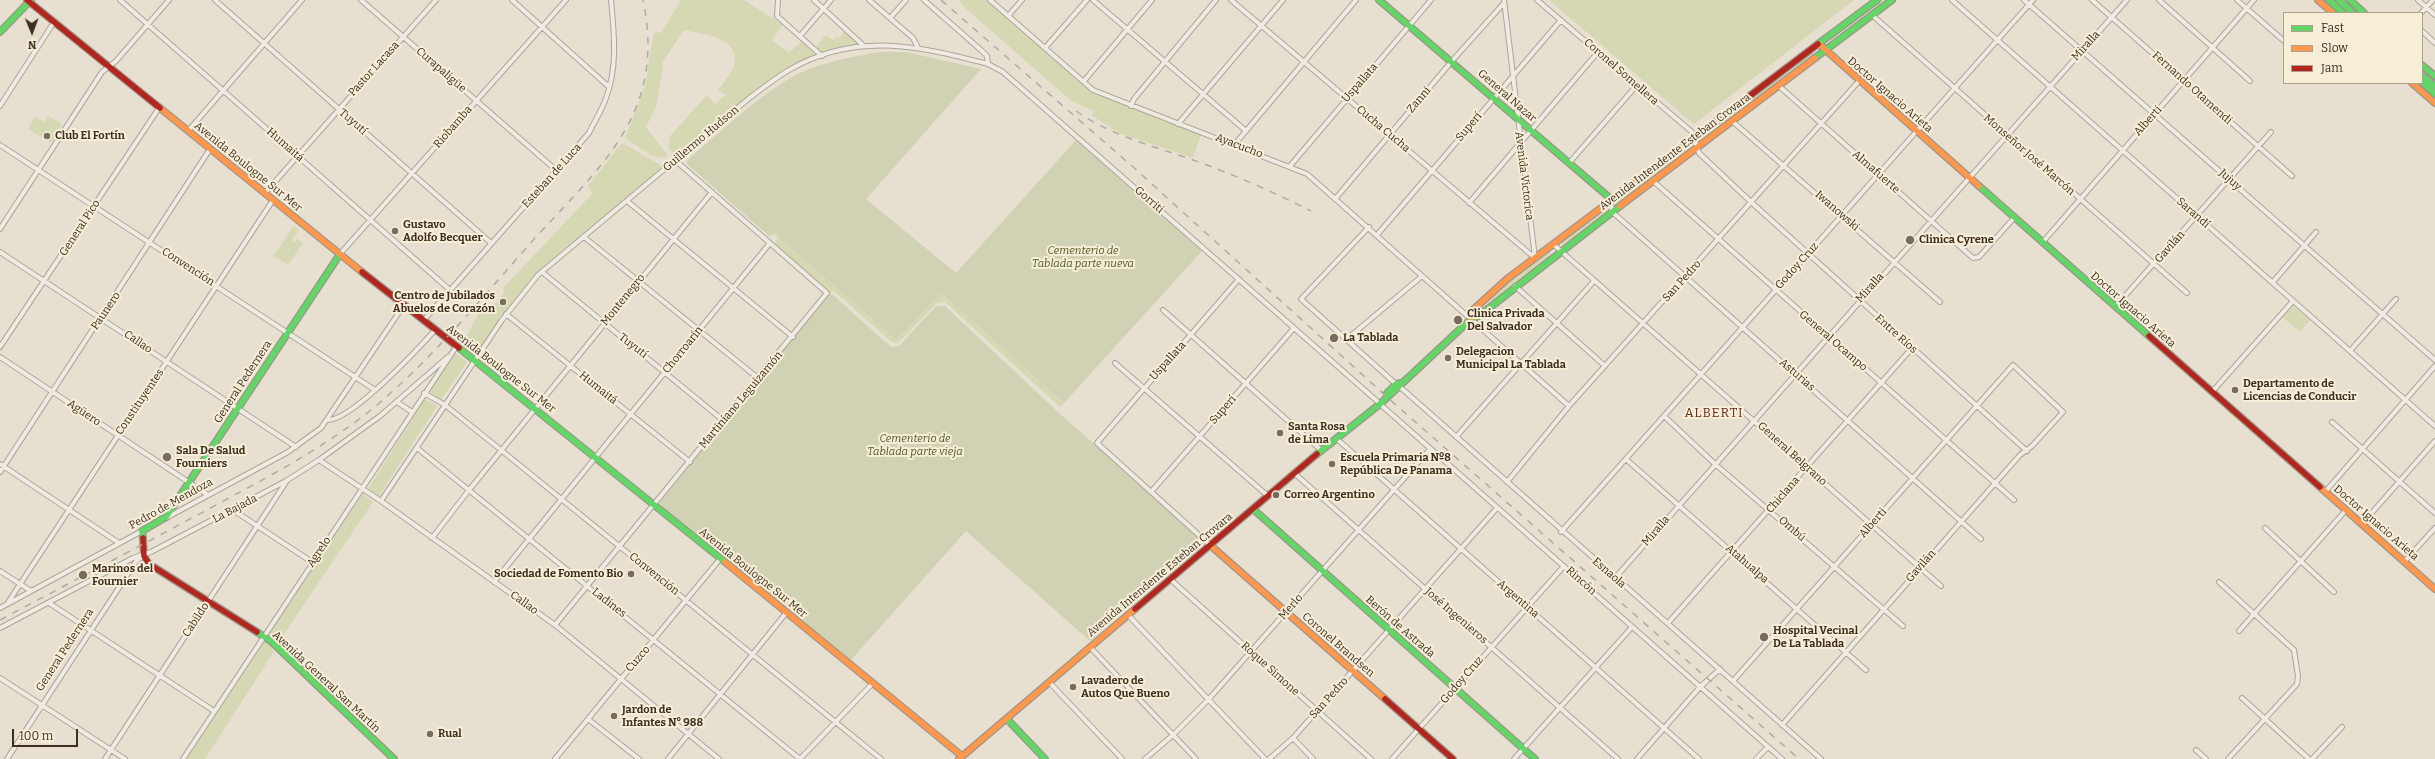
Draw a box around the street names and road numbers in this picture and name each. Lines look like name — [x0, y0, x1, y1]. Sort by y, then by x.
street label: Miralla — [2069, 28, 2103, 64]
street label: Coronel Somellera — [1581, 36, 1661, 108]
street label: Pastor Lacasa — [346, 39, 402, 99]
street label: Curapaligüe — [413, 45, 469, 95]
street label: Fernando Otamendi — [2149, 49, 2235, 127]
street label: Doctor Ignacio Arieta — [1845, 54, 1935, 136]
street label: Uspallata — [1339, 61, 1381, 105]
street label: General Nazar — [1475, 67, 1539, 125]
street label: Zanni — [1404, 84, 1434, 116]
street label: Avenida Intendente Esteban Crovara — [1597, 91, 1753, 213]
street label: Riobamba — [431, 103, 475, 151]
street label: Guillermo Hudson — [660, 103, 742, 175]
street label: Cucha Cucha — [1353, 103, 1413, 155]
street label: Alberti — [2131, 103, 2165, 139]
street label: Tuyutí — [336, 106, 370, 138]
street label: Superí — [1453, 110, 1485, 144]
street label: Monseñor José Marcón — [1981, 112, 2077, 198]
street label: Avenida Boulogne Sur Mer — [191, 119, 305, 215]
street label: Humaitá — [264, 125, 306, 165]
street label: Ayacucho — [1213, 131, 1265, 161]
street label: Avenida Victorica — [1512, 131, 1536, 221]
street label: Esteban de Luca — [520, 141, 584, 211]
street label: Almafuerte — [1850, 148, 1902, 196]
street label: Jujuy — [2216, 166, 2244, 194]
street label: Gorriti — [1132, 184, 1166, 216]
street label: Iwanowski — [1812, 188, 1862, 234]
street label: Sarandí — [2174, 195, 2212, 231]
street label: General Pico — [57, 197, 103, 259]
street label: Gavilán — [2152, 228, 2188, 266]
street label: Godoy Cruz — [1772, 240, 1822, 292]
street label: Convención — [159, 245, 217, 289]
street label: San Pedro — [1660, 257, 1704, 305]
street label: Doctor Ignacio Arieta — [2088, 269, 2178, 351]
street label: Miralla — [1853, 270, 1887, 306]
street label: Montenegro — [598, 271, 648, 329]
street label: Paunero — [88, 289, 124, 333]
street label: General Ocampo — [1796, 308, 1870, 374]
street label: Entre Ríos — [1872, 312, 1920, 356]
street label: Avenida Boulogne Sur Mer — [444, 322, 558, 416]
street label: Chorroarín — [660, 324, 706, 376]
street label: Callao — [121, 328, 155, 356]
street label: Tuyutí — [616, 331, 650, 361]
street label: General Pedernera — [211, 338, 275, 426]
street label: Uspallata — [1147, 339, 1189, 383]
street label: Martiniano Leguizamón — [697, 349, 785, 451]
street label: Asturias — [1777, 356, 1817, 394]
street label: Constituyentes — [113, 366, 167, 438]
street label: Humaitá — [576, 369, 620, 407]
street label: Superí — [1207, 393, 1239, 427]
street label: Agüero — [65, 397, 103, 429]
street label: General Belgrano — [1755, 419, 1829, 489]
street label: Chiclana — [1763, 474, 1803, 516]
street label: Pedro de Mendoza — [127, 476, 215, 532]
street label: Doctor Ignacio Arieta — [2331, 482, 2421, 564]
street label: La Bajada — [211, 492, 259, 526]
street label: Alberti — [1856, 505, 1890, 541]
street label: Avenida Intendente Esteban Crovara — [1085, 510, 1235, 640]
street label: Miralla — [1639, 513, 1673, 549]
street label: Ombú — [1776, 514, 1808, 544]
street label: Avenida Boulogne Sur Mer — [696, 525, 810, 621]
street label: Agrelo — [304, 534, 334, 570]
street label: Atahualpa — [1723, 542, 1771, 586]
street label: Gavilán — [1903, 547, 1939, 585]
street label: Convención — [626, 550, 682, 598]
street label: Esnaola — [1589, 555, 1629, 591]
street label: Rincón — [1563, 564, 1599, 598]
street label: Argentina — [1494, 577, 1542, 621]
street label: Ladines — [589, 585, 629, 621]
street label: José Ingenieros — [1422, 585, 1490, 647]
street label: Callao — [507, 588, 541, 618]
street label: Merlo — [1276, 591, 1306, 623]
street label: Berón de Astrada — [1363, 593, 1437, 661]
street label: Cabildo — [180, 600, 212, 640]
street label: General Pedernera — [33, 606, 97, 694]
street label: Coronel Brandsen — [1299, 610, 1377, 680]
street label: Avenida General San Martín — [269, 628, 383, 736]
street label: Roque Simone — [1238, 639, 1302, 699]
street label: Cuzco — [623, 643, 653, 675]
street label: Godoy Cruz — [1438, 654, 1486, 706]
street label: San Pedro — [1307, 674, 1351, 722]

